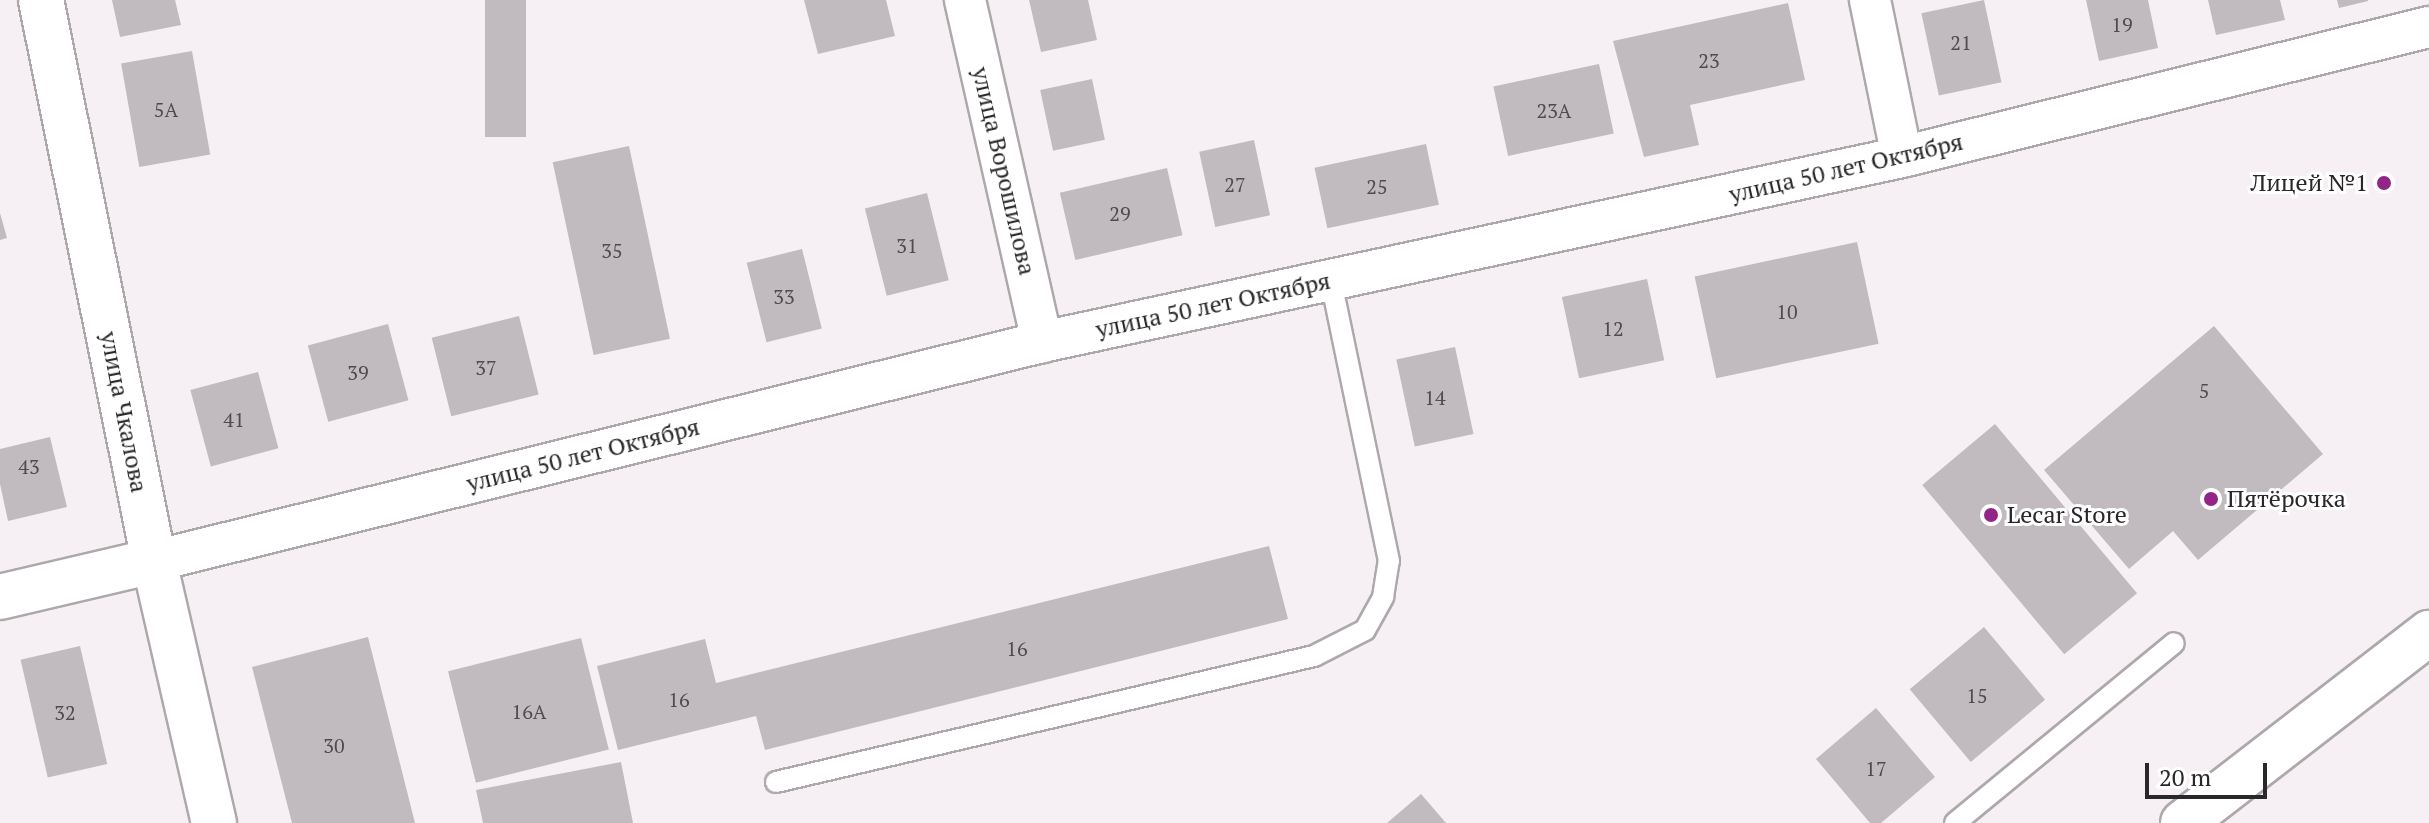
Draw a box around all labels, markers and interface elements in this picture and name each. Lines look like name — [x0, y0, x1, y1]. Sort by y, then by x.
house number: 19 — [2111, 12, 2133, 36]
house number: 21 — [1950, 30, 1972, 54]
house number: 23 — [1698, 48, 1720, 72]
street label: улица Ворошилова — [966, 64, 1042, 278]
house number: 5А — [154, 97, 178, 121]
house number: 23А — [1537, 98, 1571, 122]
street label: улица 50 лет Октября — [1726, 127, 1966, 209]
place label: Лицей №1 — [2250, 169, 2368, 197]
house number: 27 — [1224, 172, 1246, 196]
house number: 25 — [1366, 174, 1388, 198]
marker: Лицей №1 — [2375, 174, 2393, 192]
house number: 29 — [1109, 201, 1131, 225]
house number: 31 — [896, 233, 918, 257]
house number: 35 — [601, 238, 623, 262]
street label: улица 50 лет Октября — [1093, 266, 1333, 344]
house number: 33 — [773, 284, 795, 308]
house number: 10 — [1776, 299, 1798, 323]
house number: 12 — [1602, 316, 1624, 340]
street label: улица Чкалова — [94, 329, 154, 495]
house number: 37 — [475, 355, 497, 379]
house number: 39 — [347, 360, 369, 384]
house number: 5 — [2199, 378, 2209, 402]
house number: 14 — [1424, 385, 1446, 409]
house number: 41 — [223, 407, 245, 431]
street label: улица 50 лет Октября — [463, 412, 703, 498]
house number: 43 — [18, 454, 40, 478]
place label: Пятёрочка — [2227, 485, 2346, 513]
marker: Пятёрочка — [2202, 490, 2220, 508]
place label: Lecar Store — [2007, 501, 2127, 529]
marker: Lecar Store — [1982, 506, 2000, 524]
house number: 16 — [1006, 636, 1028, 660]
house number: 15 — [1966, 683, 1988, 707]
house number: 16 — [668, 687, 690, 711]
house number: 16А — [512, 699, 546, 723]
house number: 32 — [54, 700, 76, 724]
house number: 30 — [323, 733, 345, 757]
scale bar — [2149, 747, 2271, 797]
house number: 17 — [1865, 756, 1887, 780]
text: 20 m — [2159, 761, 2211, 793]

